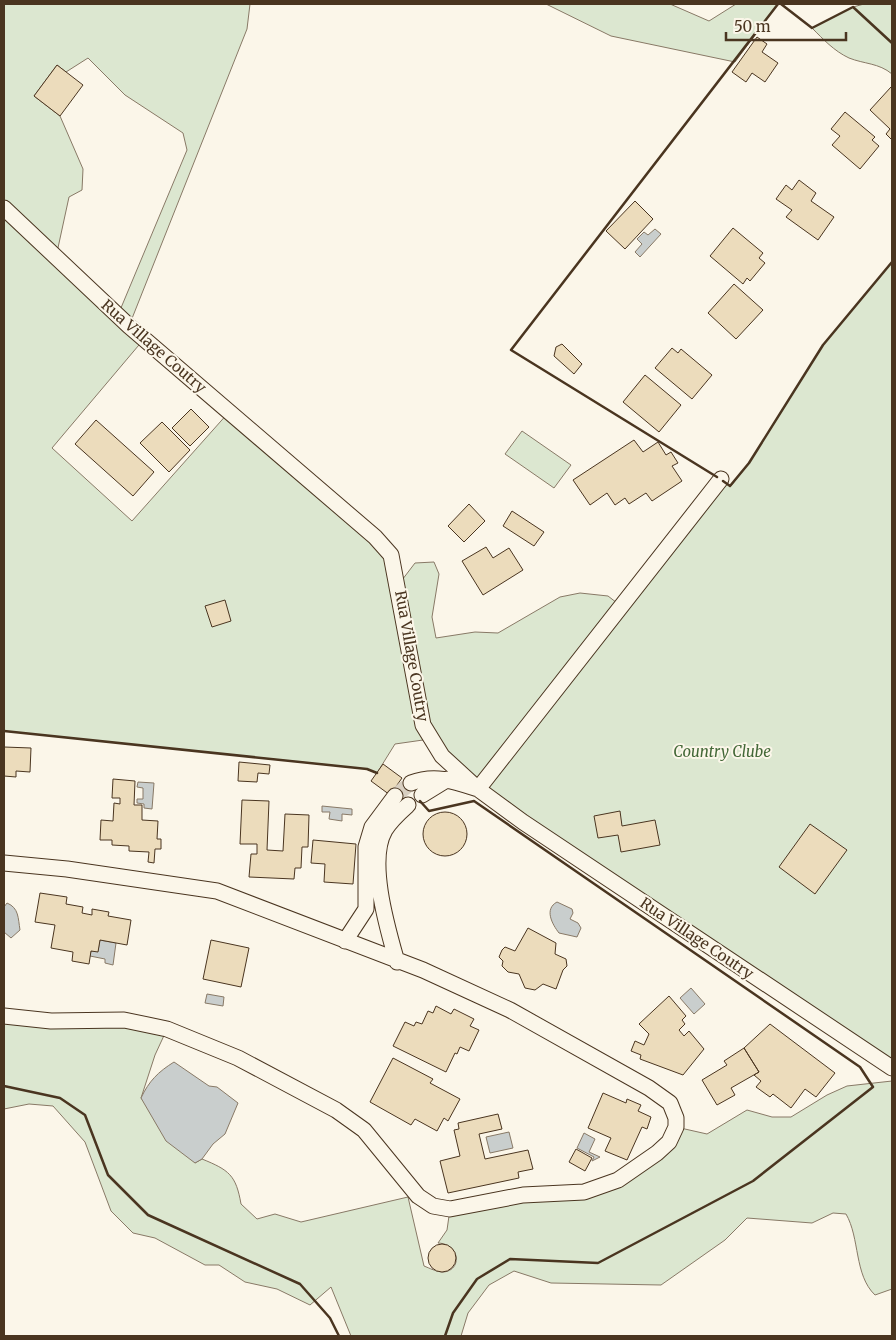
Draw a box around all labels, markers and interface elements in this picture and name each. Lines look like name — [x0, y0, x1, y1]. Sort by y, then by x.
scale bar — [726, 10, 846, 42]
text: 50 m — [734, 17, 771, 36]
street label: Rua Village Coutry — [98, 295, 211, 397]
street label: Rua Village Coutry — [391, 589, 433, 723]
park label: Country Clube — [673, 742, 771, 761]
street label: Rua Village Coutry — [637, 893, 758, 983]

